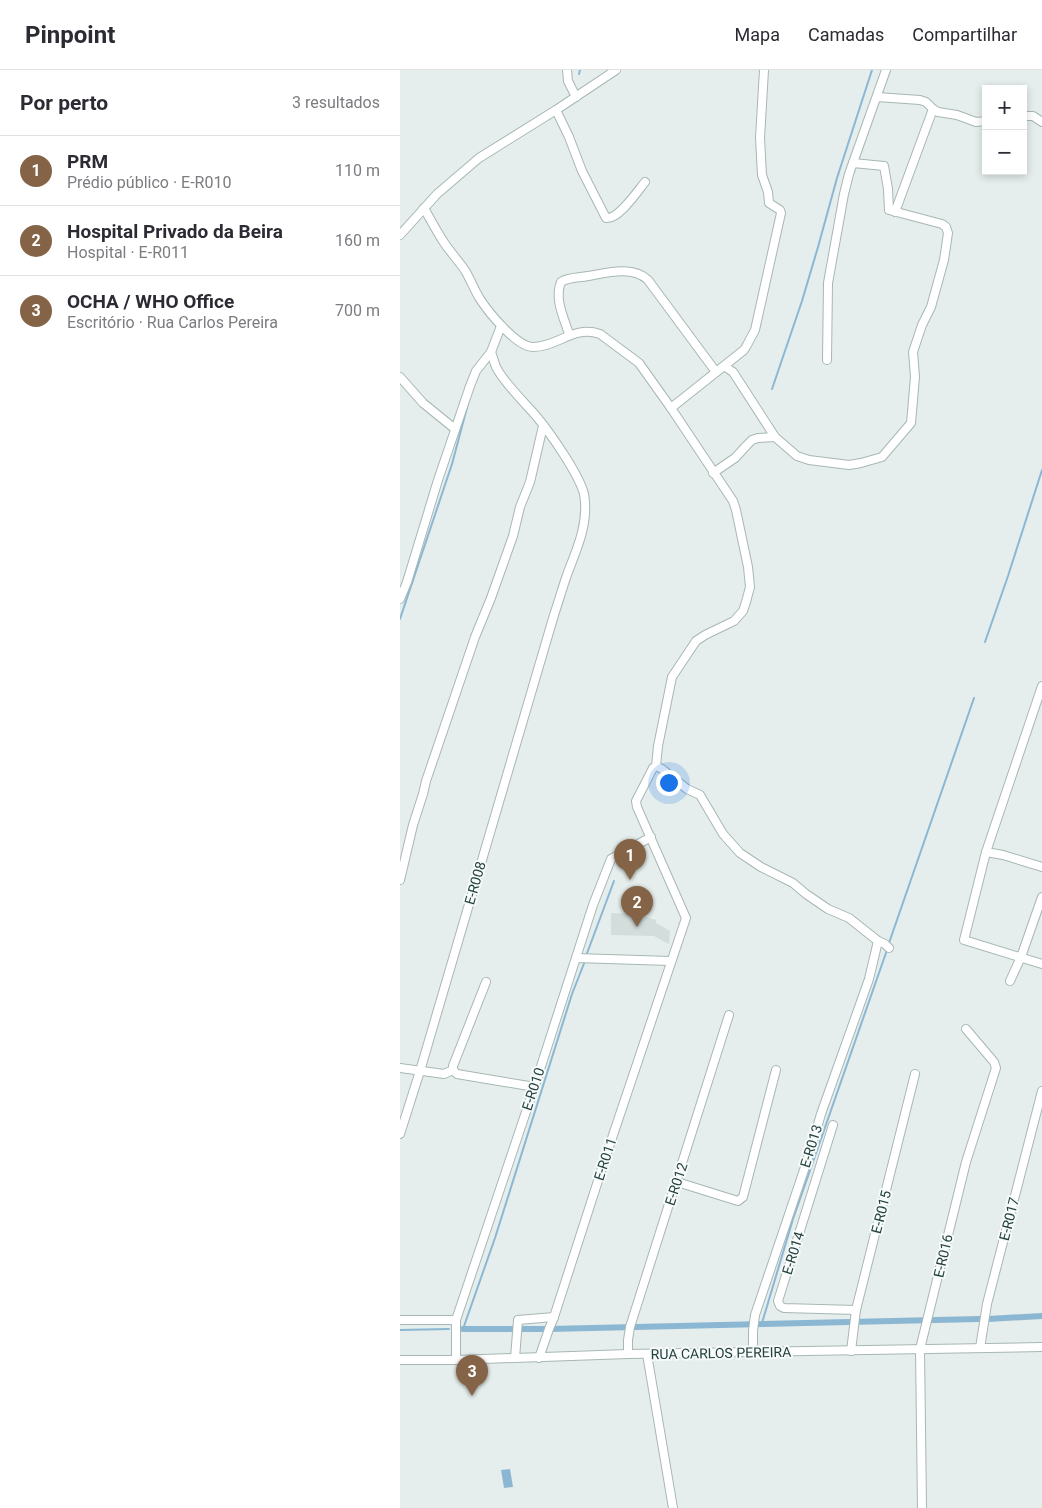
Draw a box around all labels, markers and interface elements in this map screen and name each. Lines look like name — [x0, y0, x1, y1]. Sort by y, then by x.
text: Pinpoint — [25, 21, 115, 49]
text: Mapa — [735, 24, 780, 45]
text: Camadas — [808, 24, 884, 45]
text: Compartilhar — [912, 24, 1017, 45]
map controls — [982, 85, 1027, 175]
button: + — [982, 85, 1027, 130]
text: Por perto — [20, 91, 108, 115]
text: 3 resultados — [292, 93, 380, 112]
button: − — [982, 130, 1027, 175]
text: PRM — [67, 150, 108, 173]
text: 1 — [31, 161, 41, 180]
text: 110 m — [335, 161, 380, 180]
text: Prédio público · E-R010 — [67, 173, 231, 192]
text: Hospital Privado da Beira — [67, 220, 283, 243]
text: 2 — [31, 231, 41, 250]
text: 160 m — [335, 231, 380, 250]
text: Hospital · E-R011 — [67, 243, 189, 262]
text: OCHA / WHO Office — [67, 290, 234, 313]
text: 3 — [31, 301, 41, 320]
text: 700 m — [335, 301, 380, 320]
text: Escritório · Rua Carlos Pereira — [67, 313, 278, 332]
your location — [656, 770, 682, 796]
pin: 1 — [614, 839, 646, 880]
street label: E-R008 — [461, 859, 489, 906]
pin: 2 — [621, 886, 653, 927]
street label: E-R010 — [519, 1065, 547, 1112]
street label: E-R013 — [797, 1123, 825, 1169]
street label: E-R011 — [591, 1136, 619, 1182]
street label: E-R012 — [662, 1160, 690, 1207]
street label: E-R015 — [868, 1189, 894, 1235]
street label: E-R017 — [996, 1196, 1022, 1242]
street label: E-R014 — [779, 1229, 807, 1276]
street label: E-R016 — [930, 1233, 956, 1279]
street label: RUA CARLOS PEREIRA — [651, 1344, 791, 1362]
pin: 3 — [456, 1355, 488, 1396]

